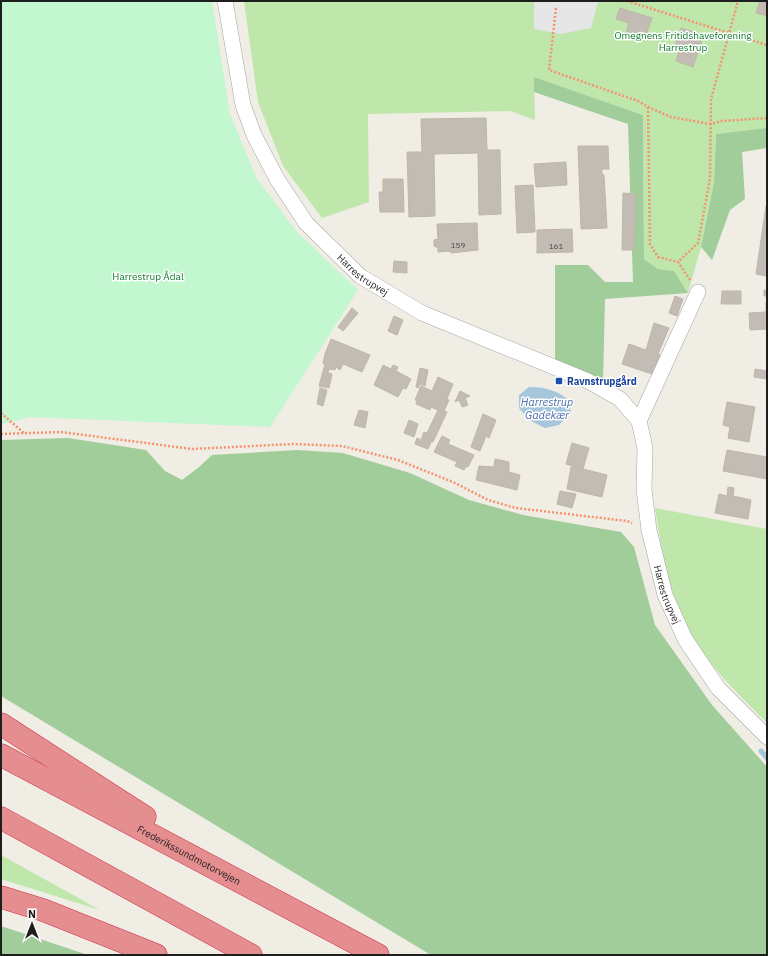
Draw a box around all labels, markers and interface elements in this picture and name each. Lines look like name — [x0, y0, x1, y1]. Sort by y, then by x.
park label: Omegnens Fritidshaveforening Harrestrup — [614, 29, 752, 54]
house number: 159 — [451, 240, 465, 250]
house number: 161 — [549, 241, 563, 251]
street label: Harrestrupvej — [334, 251, 391, 299]
park label: Harrestrup Ådal — [112, 270, 184, 283]
place label: Ravnstrupgård — [567, 375, 637, 388]
marker: Ravnstrupgård — [554, 376, 564, 386]
water label: Harrestrup Gadekær — [521, 395, 573, 422]
street label: Harrestrupvej — [651, 564, 683, 626]
street label: Frederikssundmotorvejen — [135, 823, 243, 888]
north arrow — [12, 904, 52, 944]
text: N — [28, 907, 36, 921]

